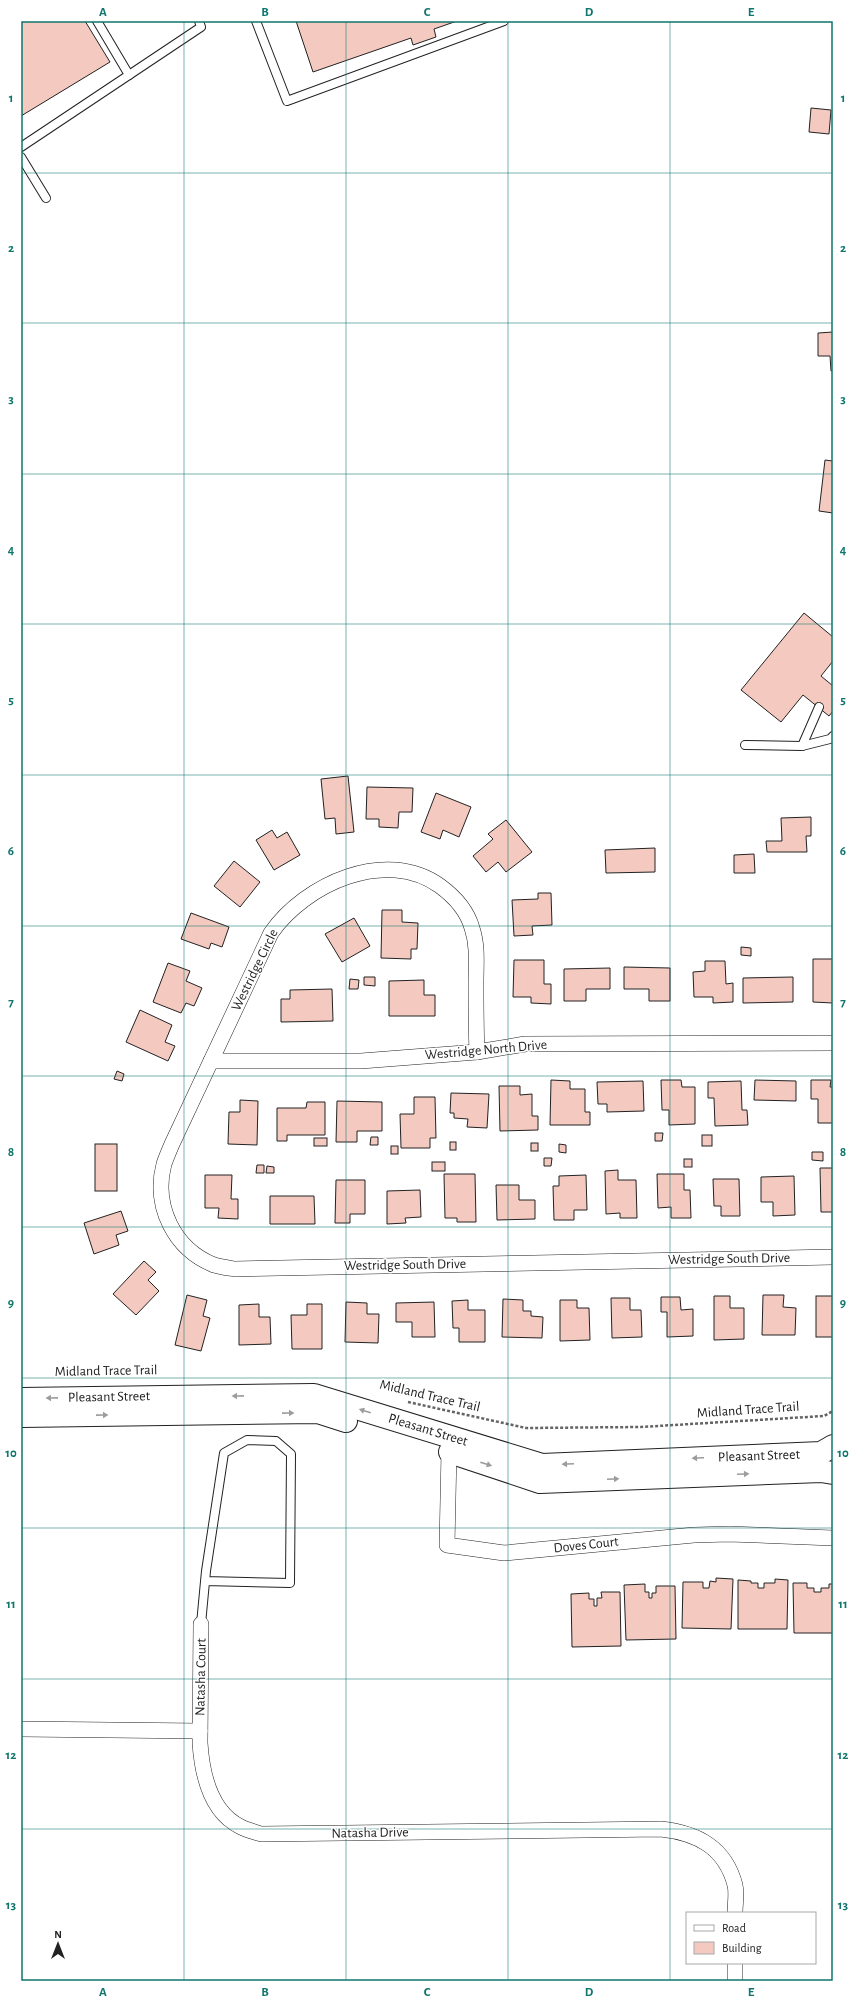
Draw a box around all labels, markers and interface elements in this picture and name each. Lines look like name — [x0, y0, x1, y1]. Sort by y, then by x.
text: A — [99, 6, 107, 19]
text: B — [261, 6, 269, 19]
text: C — [424, 6, 431, 19]
text: D — [585, 6, 594, 19]
text: E — [748, 6, 755, 19]
text: 1 — [9, 92, 13, 105]
text: 1 — [841, 92, 845, 105]
text: 2 — [8, 242, 14, 255]
text: 2 — [840, 242, 846, 255]
text: 3 — [8, 393, 14, 406]
text: 3 — [840, 393, 846, 406]
text: 4 — [8, 544, 15, 557]
text: 4 — [840, 544, 847, 557]
text: 5 — [8, 694, 14, 707]
text: 5 — [840, 694, 846, 707]
text: 6 — [8, 845, 14, 858]
text: 6 — [840, 845, 846, 858]
street label: Westridge Circle — [229, 927, 281, 1013]
text: 7 — [8, 996, 14, 1009]
text: 7 — [840, 996, 846, 1009]
street label: Westridge North Drive — [424, 1038, 548, 1062]
text: 8 — [8, 1146, 14, 1159]
text: 8 — [840, 1146, 846, 1159]
street label: Westridge South Drive — [668, 1251, 790, 1267]
street label: Westridge South Drive — [344, 1257, 466, 1273]
text: 9 — [8, 1297, 14, 1310]
text: 9 — [840, 1297, 846, 1310]
street label: Midland Trace Trail — [54, 1363, 158, 1379]
street label: Midland Trace Trail — [378, 1378, 482, 1414]
street label: Pleasant Street — [68, 1389, 151, 1405]
one-way arrow — [231, 1393, 244, 1399]
one-way arrow — [45, 1395, 58, 1401]
street label: Midland Trace Trail — [696, 1399, 800, 1421]
one-way arrow — [359, 1408, 371, 1414]
one-way arrow — [282, 1409, 294, 1416]
street label: Pleasant Street — [387, 1411, 470, 1449]
one-way arrow — [96, 1412, 109, 1418]
text: 10 — [5, 1447, 17, 1460]
text: 10 — [837, 1447, 849, 1460]
street label: Pleasant Street — [718, 1448, 801, 1464]
one-way arrow — [692, 1455, 704, 1462]
one-way arrow — [562, 1460, 574, 1467]
one-way arrow — [480, 1461, 492, 1467]
one-way arrow — [737, 1471, 750, 1477]
one-way arrow — [607, 1476, 620, 1482]
street label: Doves Court — [553, 1535, 620, 1555]
text: 11 — [6, 1598, 16, 1611]
text: 11 — [838, 1598, 848, 1611]
street label: Natasha Court — [193, 1637, 209, 1716]
text: 12 — [6, 1749, 16, 1762]
text: 12 — [838, 1749, 848, 1762]
street label: Natasha Drive — [331, 1825, 409, 1841]
text: 13 — [6, 1899, 17, 1912]
text: 13 — [838, 1899, 849, 1912]
legend — [686, 1912, 816, 1964]
text: Road — [722, 1922, 746, 1934]
north arrow — [38, 1924, 78, 1964]
text: N — [54, 1929, 62, 1940]
text: Building — [722, 1942, 762, 1954]
text: A — [99, 1986, 107, 1999]
text: B — [261, 1986, 269, 1999]
text: C — [424, 1986, 431, 1999]
text: D — [585, 1986, 594, 1999]
text: E — [748, 1986, 755, 1999]

